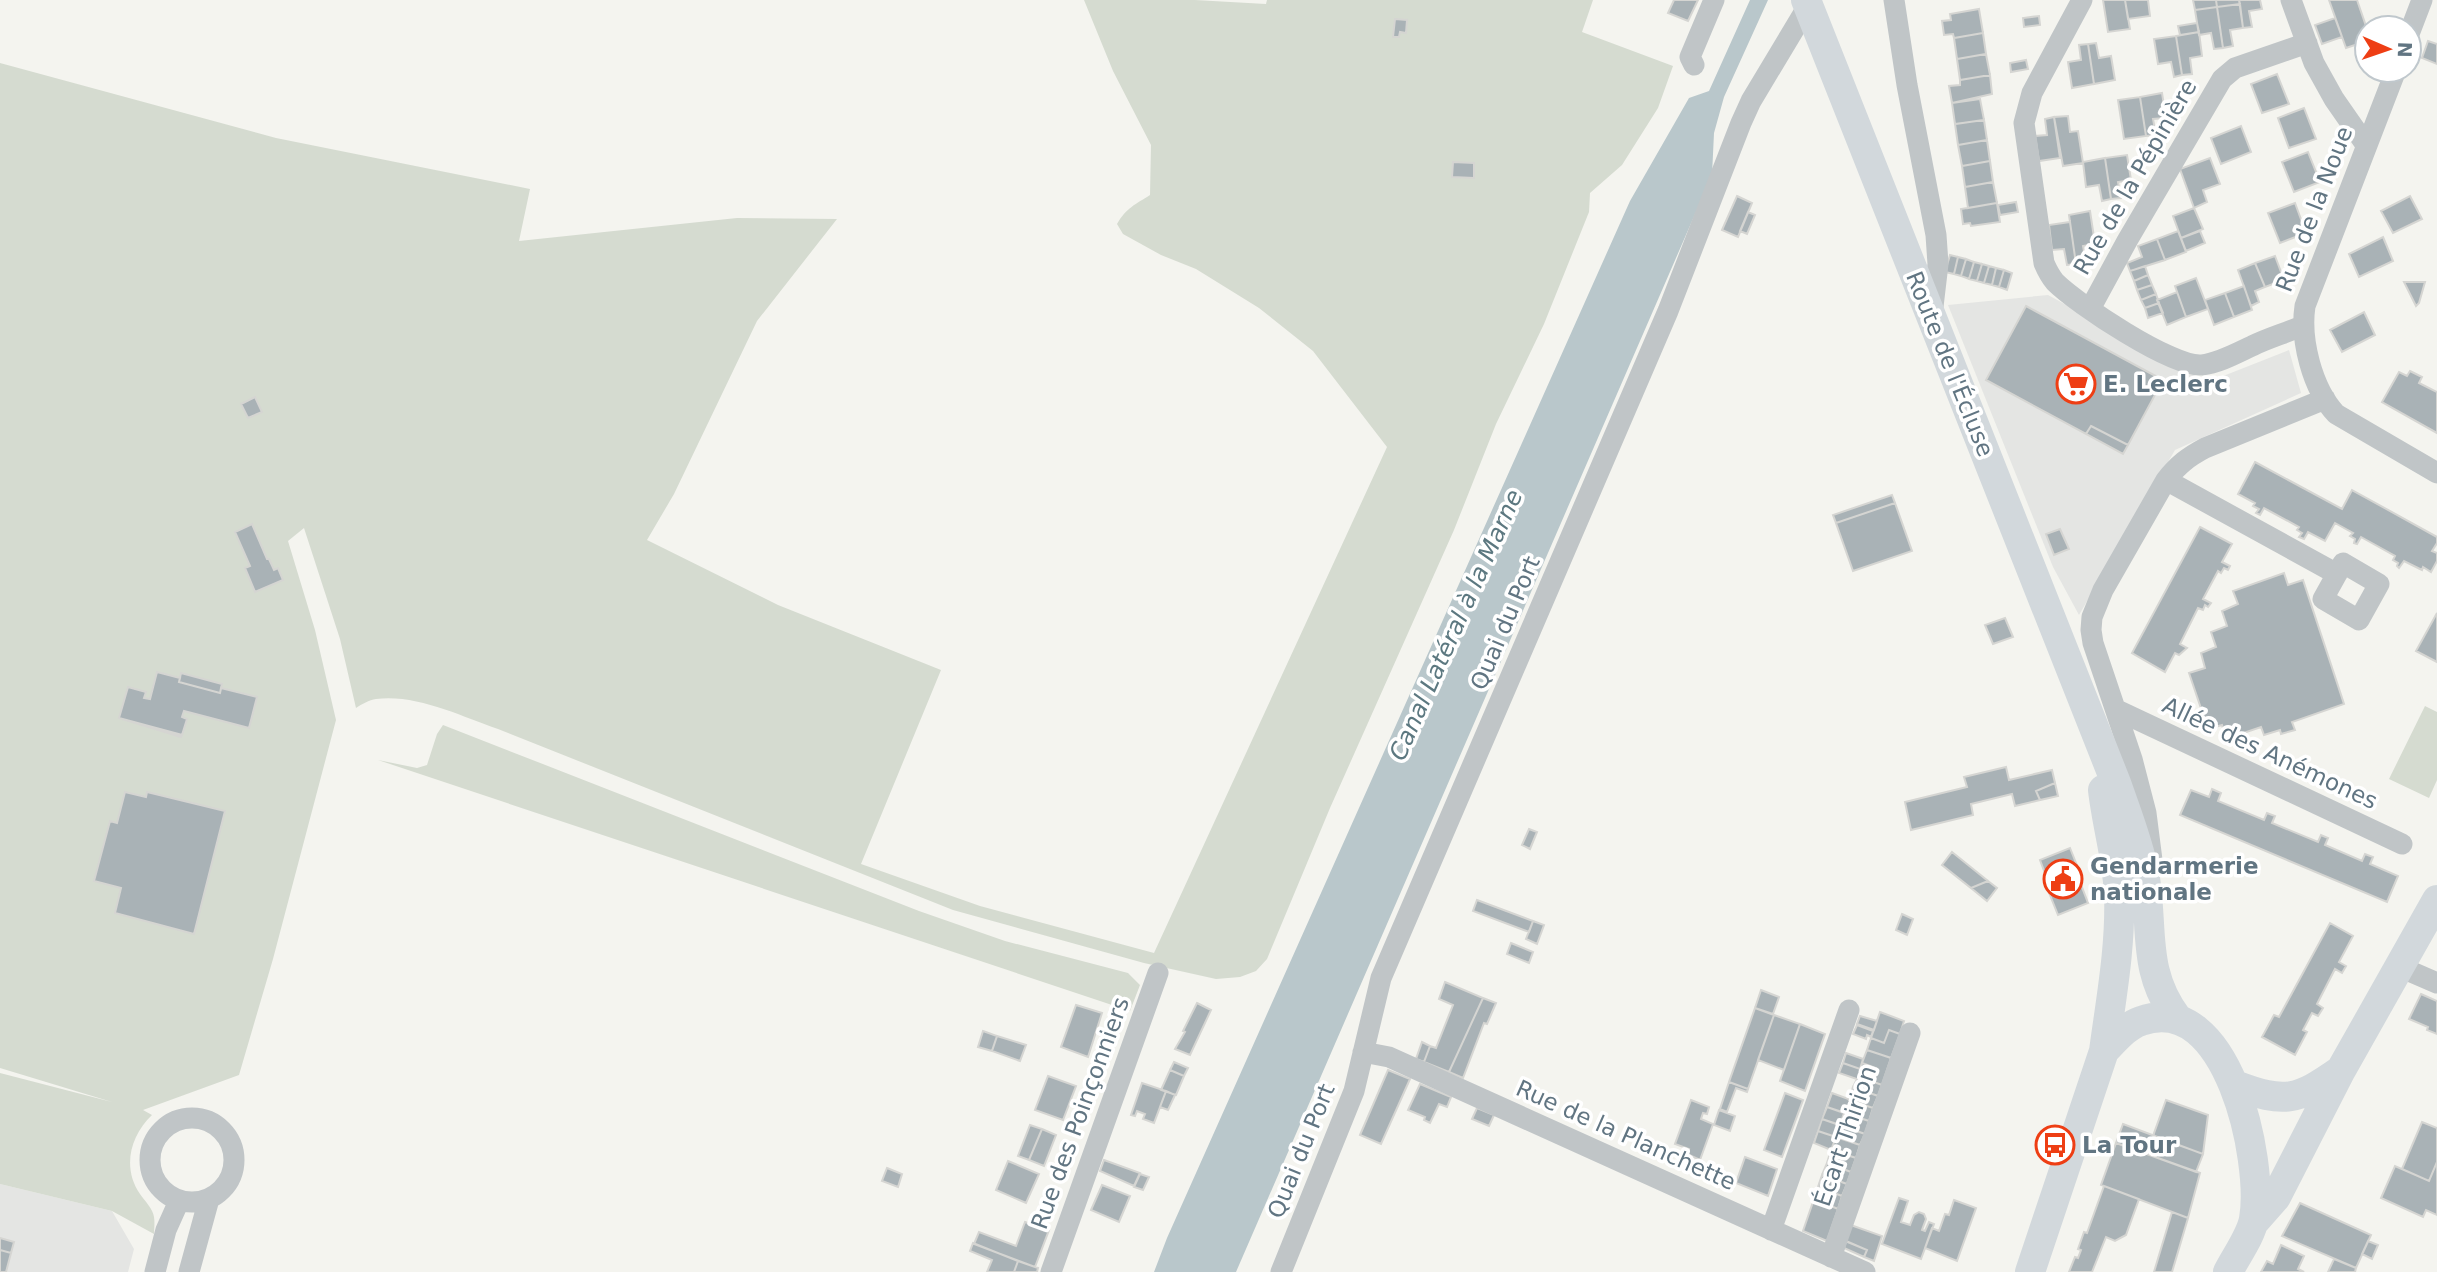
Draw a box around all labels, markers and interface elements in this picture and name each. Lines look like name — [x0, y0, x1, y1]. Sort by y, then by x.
north arrow — [2353, 14, 2423, 84]
text: N — [2394, 41, 2416, 58]
street label: Rue de la Pépinière — [2068, 75, 2202, 279]
street label: Rue de la Noue — [2271, 123, 2357, 295]
street label: Route de l'Écluse — [1901, 267, 2000, 460]
supermarket icon: E. Leclerc — [2055, 363, 2097, 405]
place label: E. Leclerc — [2103, 371, 2228, 397]
water label: Canal Latéral à la Marne — [1384, 485, 1528, 765]
street label: Quai du Port — [1465, 552, 1545, 694]
street label: Allée des Anémones — [2159, 692, 2381, 814]
place label: Gendarmerie nationale — [2090, 853, 2259, 905]
public building icon: Gendarmerie nationale — [2042, 858, 2084, 900]
street label: Rue des Poinçonniers — [1026, 993, 1134, 1233]
street label: Écart Thirion — [1808, 1062, 1881, 1210]
street label: Rue de la Planchette — [1512, 1075, 1740, 1195]
street label: Quai du Port — [1262, 1080, 1340, 1222]
bus stop icon: La Tour — [2034, 1124, 2076, 1166]
place label: La Tour — [2082, 1132, 2177, 1158]

